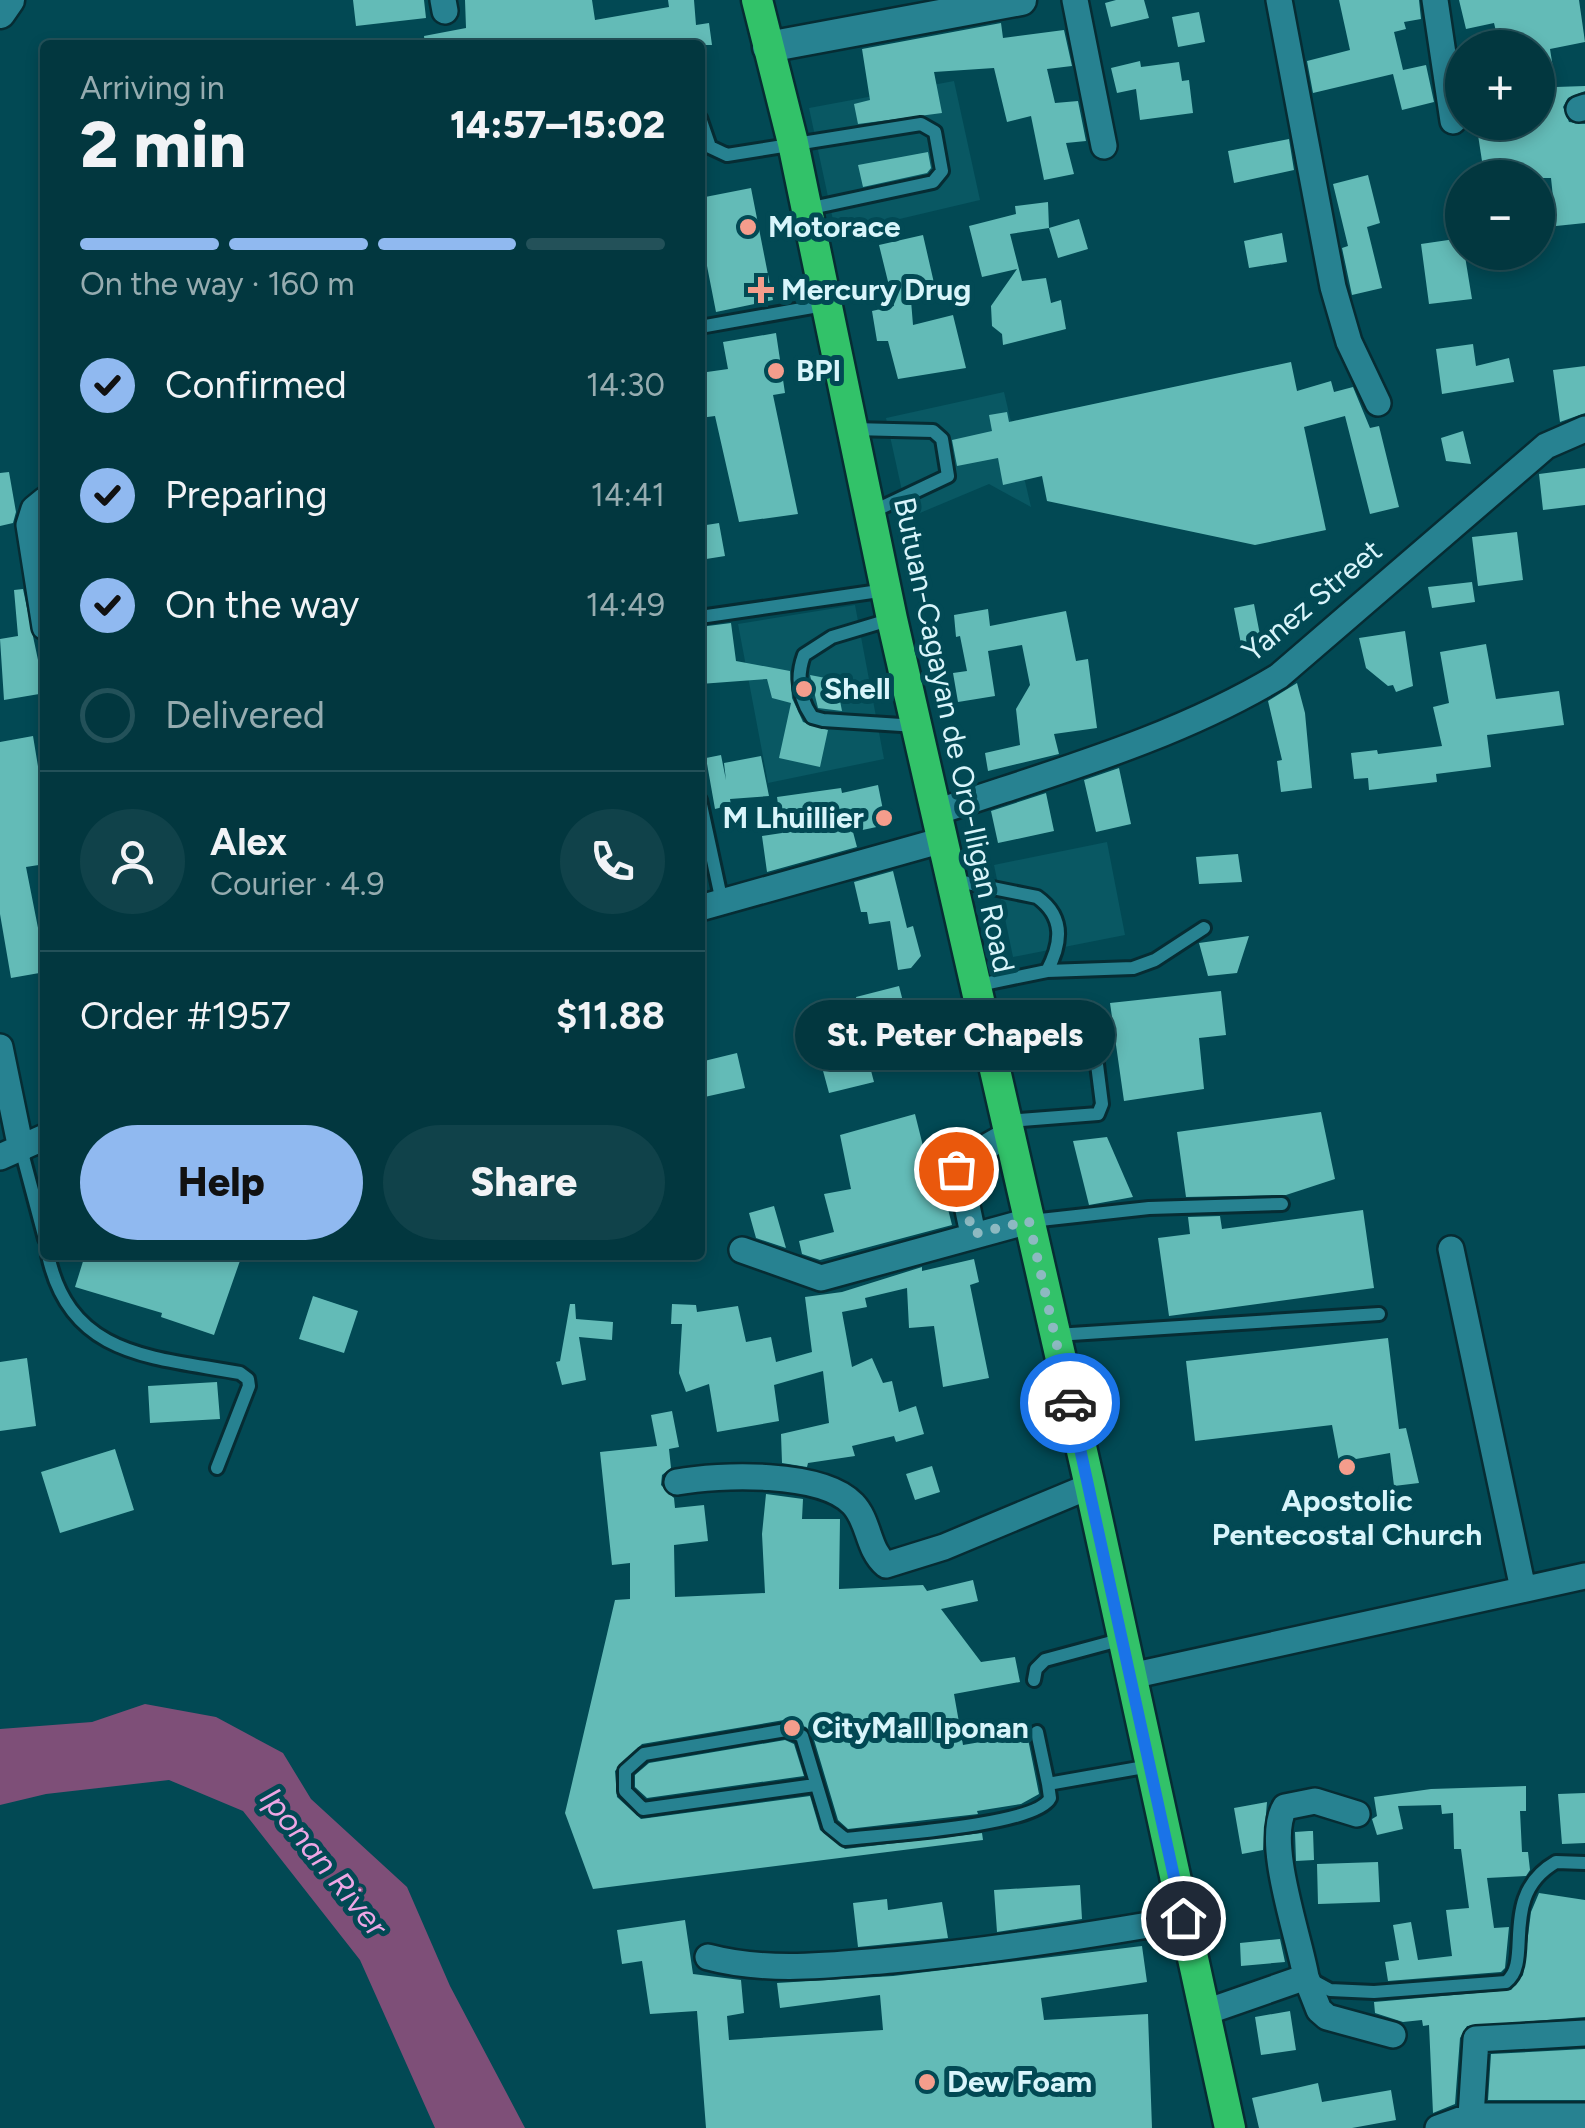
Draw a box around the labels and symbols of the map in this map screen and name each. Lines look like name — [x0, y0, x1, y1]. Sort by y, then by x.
place label: Motorace — [768, 208, 901, 245]
marker: Motorace — [737, 216, 759, 238]
place label: Mercury Drug — [781, 271, 971, 308]
marker: Mercury Drug — [750, 279, 772, 301]
place label: BPI — [796, 352, 841, 389]
marker: BPI — [765, 360, 787, 382]
street label: Butuan-Cagayan de Oro-Iligan Road — [886, 494, 1023, 976]
street label: Yanez Street — [1234, 532, 1389, 670]
place label: Shell — [824, 670, 891, 707]
marker: Shell — [793, 678, 815, 700]
place label: M Lhuillier — [722, 799, 864, 836]
marker: M Lhuillier — [873, 807, 895, 829]
callout: St. Peter Chapels — [796, 999, 1116, 1069]
pin — [914, 1127, 999, 1212]
courier — [1020, 1353, 1120, 1453]
marker: Apostolic Pentecostal Church — [1336, 1456, 1358, 1478]
place label: Apostolic Pentecostal Church — [1212, 1482, 1482, 1553]
place label: CityMall Iponan — [812, 1709, 1029, 1746]
marker: CityMall Iponan — [781, 1717, 803, 1739]
water label: Iponan River — [252, 1780, 396, 1945]
pin — [1141, 1876, 1226, 1961]
place label: Dew Foam — [947, 2063, 1092, 2100]
marker: Dew Foam — [916, 2071, 938, 2093]

